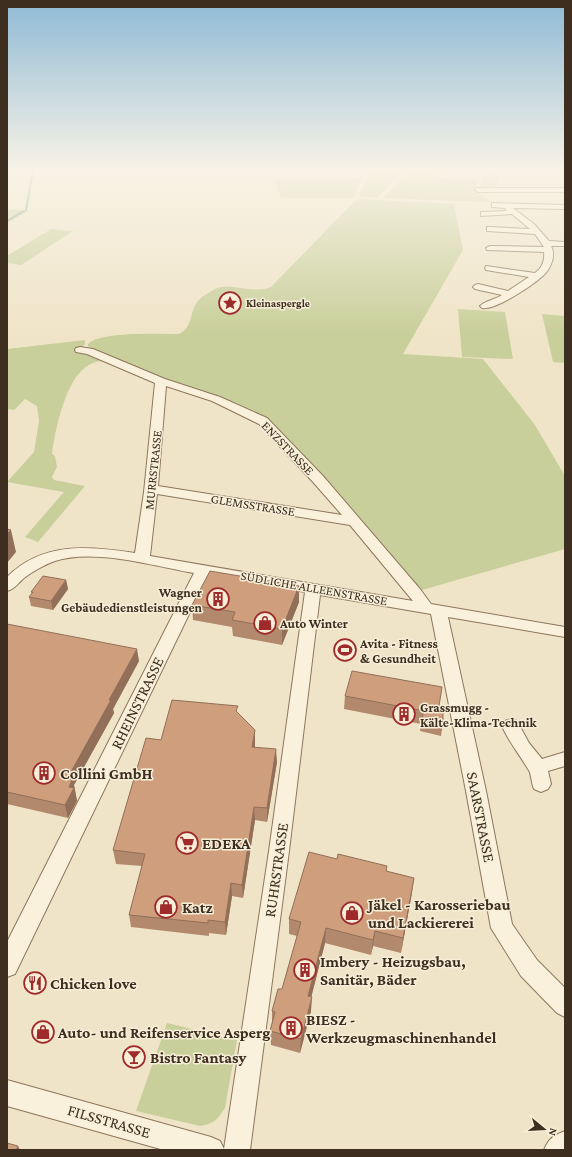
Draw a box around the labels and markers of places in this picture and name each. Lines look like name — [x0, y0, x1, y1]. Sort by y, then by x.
place icon: Kleinaspergle — [217, 290, 243, 316]
place label: Kleinaspergle — [246, 297, 310, 309]
place label: Wagner Gebäudedienstleistungen — [61, 585, 203, 615]
building icon: Wagner Gebäudedienstleistungen — [205, 586, 231, 612]
shop icon: Auto Winter — [252, 610, 278, 636]
place label: Auto Winter — [279, 616, 349, 631]
place label: Avita - Fitness & Gesundheit — [359, 636, 438, 666]
sports icon: Avita - Fitness & Gesundheit — [332, 637, 358, 663]
place label: Grassmugg - Kälte-Klima-Technik — [420, 700, 537, 730]
building icon: Grassmugg - Kälte-Klima-Technik — [391, 701, 417, 727]
building icon: Collini GmbH — [31, 760, 57, 786]
place label: Collini GmbH — [60, 765, 152, 782]
supermarket icon: EDEKA — [174, 830, 200, 856]
place label: EDEKA — [202, 835, 251, 852]
shop icon: Katz — [153, 894, 179, 920]
place label: Jäkel - Karosseriebau und Lackiererei — [366, 896, 511, 931]
place label: Katz — [182, 899, 214, 916]
shop icon: Jäkel - Karosseriebau und Lackiererei — [339, 900, 365, 926]
place label: Imbery - Heizugsbau, Sanitär, Bäder — [320, 953, 466, 988]
building icon: Imbery - Heizugsbau, Sanitär, Bäder — [292, 957, 318, 983]
restaurant icon: Chicken love — [22, 970, 48, 996]
place label: Chicken love — [50, 975, 137, 992]
place label: BIESZ - Werkzeugmaschinenhandel — [305, 1011, 497, 1046]
building icon: BIESZ - Werkzeugmaschinenhandel — [278, 1015, 304, 1041]
shop icon: Auto- und Reifenservice Asperg — [30, 1019, 56, 1045]
place label: Auto- und Reifenservice Asperg — [57, 1024, 270, 1041]
bar icon: Bistro Fantasy — [121, 1044, 147, 1070]
place label: Bistro Fantasy — [150, 1049, 247, 1066]

